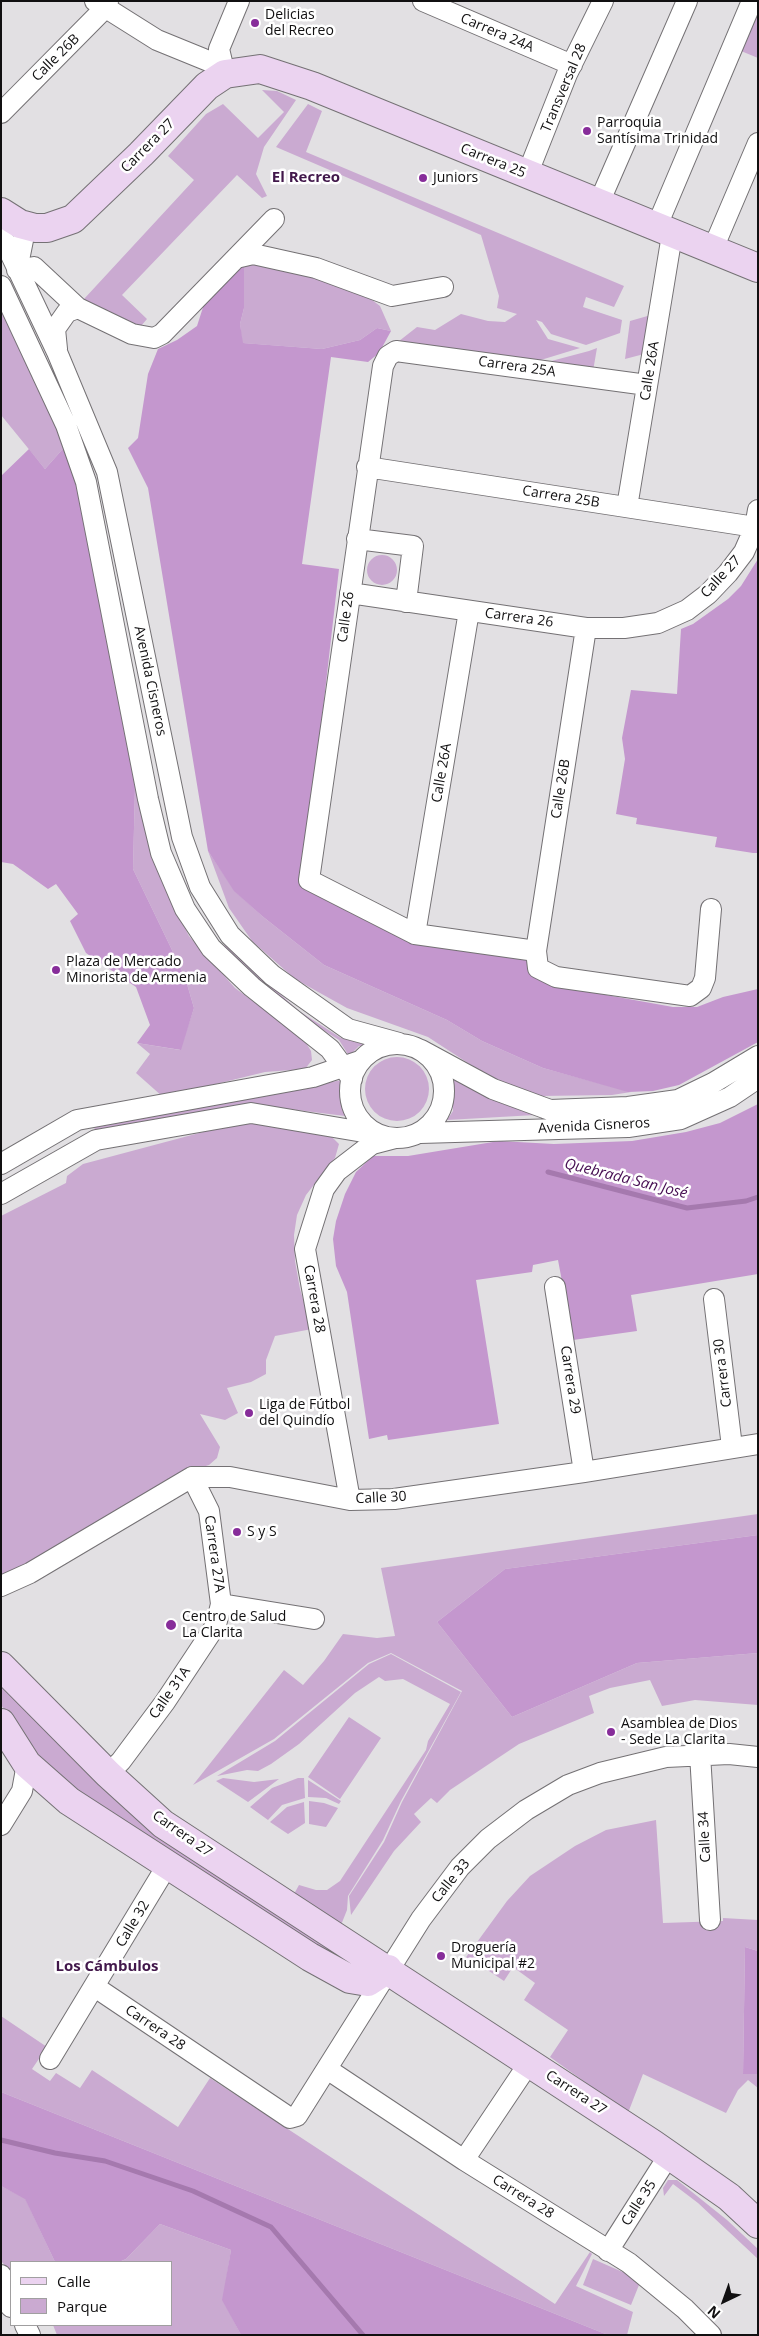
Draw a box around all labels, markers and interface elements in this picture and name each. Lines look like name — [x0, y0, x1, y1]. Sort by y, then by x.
place label: Delicias del Recreo — [265, 7, 334, 40]
street label: Carrera 24A — [458, 10, 536, 56]
marker: Delicias del Recreo — [249, 17, 261, 29]
street label: Calle 26B — [29, 31, 83, 85]
street label: Transversal 28 — [538, 41, 590, 135]
place label: Parroquia Santísima Trinidad — [597, 115, 718, 148]
street label: Carrera 27 — [118, 116, 178, 176]
marker: Parroquia Santísima Trinidad — [581, 125, 593, 137]
street label: Carrera 25 — [458, 140, 528, 182]
district label: El Recreo — [272, 169, 340, 187]
place label: Juniors — [433, 170, 478, 186]
marker: Juniors — [417, 172, 429, 184]
street label: Calle 26A — [637, 340, 663, 402]
street label: Carrera 25A — [477, 353, 557, 381]
street label: Carrera 25B — [521, 483, 601, 511]
street label: Calle 27 — [697, 553, 745, 601]
street label: Calle 26 — [334, 590, 358, 644]
street label: Carrera 26 — [484, 605, 554, 631]
street label: Avenida Cisneros — [130, 624, 170, 738]
street label: Calle 26A — [429, 742, 455, 804]
street label: Calle 26B — [548, 758, 574, 820]
place label: Plaza de Mercado Minorista de Armenia — [66, 954, 207, 986]
marker: Plaza de Mercado Minorista de Armenia — [50, 964, 62, 976]
street label: Avenida Cisneros — [538, 1115, 650, 1137]
water label: Quebrada San José — [563, 1155, 689, 1203]
street label: Carrera 28 — [300, 1264, 328, 1334]
street label: Carrera 30 — [710, 1338, 736, 1408]
street label: Carrera 29 — [556, 1345, 584, 1415]
place label: Liga de Fútbol del Quindío — [259, 1397, 350, 1430]
marker: Liga de Fútbol del Quindío — [243, 1407, 255, 1419]
street label: Calle 30 — [355, 1488, 407, 1508]
street label: Carrera 27A — [200, 1514, 228, 1594]
place label: S y S — [247, 1524, 277, 1540]
marker: S y S — [231, 1526, 243, 1538]
place label: Centro de Salud La Clarita — [182, 1609, 286, 1641]
marker: Centro de Salud La Clarita — [164, 1618, 178, 1632]
street label: Calle 31A — [146, 1664, 194, 1722]
place label: Asamblea de Dios - Sede La Clarita — [621, 1716, 737, 1748]
marker: Asamblea de Dios - Sede La Clarita — [605, 1726, 617, 1738]
street label: Carrera 27 — [149, 1807, 215, 1861]
street label: Calle 34 — [695, 1811, 715, 1863]
street label: Calle 33 — [428, 1856, 474, 1906]
street label: Calle 32 — [113, 1898, 153, 1950]
place label: Droguería Municipal #2 — [451, 1940, 535, 1972]
marker: Droguería Municipal #2 — [435, 1950, 447, 1962]
district label: Los Cámbulos — [55, 1958, 159, 1976]
street label: Carrera 28 — [122, 2002, 188, 2054]
street label: Carrera 27 — [542, 2067, 610, 2119]
street label: Carrera 28 — [489, 2172, 557, 2222]
street label: Calle 35 — [618, 2177, 660, 2229]
legend — [10, 2261, 172, 2326]
text: Calle — [57, 2271, 91, 2291]
north arrow — [699, 2276, 749, 2326]
text: Parque — [57, 2296, 107, 2316]
text: N — [703, 2302, 724, 2323]

